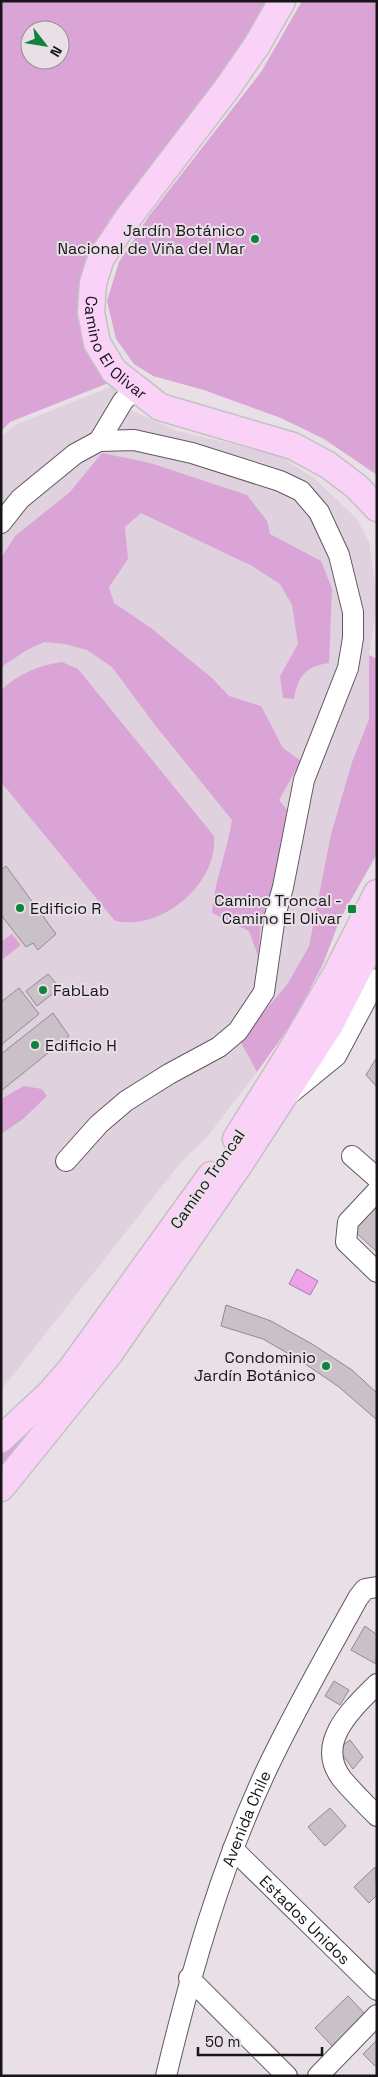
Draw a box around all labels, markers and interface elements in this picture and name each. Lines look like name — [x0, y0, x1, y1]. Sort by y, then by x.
north arrow — [20, 20, 70, 70]
text: N — [46, 43, 66, 60]
place label: Jardín Botánico Nacional de Viña del Mar — [57, 220, 245, 259]
marker: Jardín Botánico Nacional de Viña del Mar — [249, 233, 261, 245]
street label: Camino El Olivar — [80, 295, 151, 404]
place label: Camino Troncal - Camino El Olivar — [214, 890, 342, 929]
place label: Edificio R — [30, 898, 101, 919]
marker: Edificio R — [14, 902, 26, 914]
marker: Camino Troncal - Camino El Olivar — [346, 903, 358, 915]
place label: FabLab — [53, 980, 109, 1001]
marker: FabLab — [37, 984, 49, 996]
place label: Edificio H — [45, 1035, 117, 1056]
marker: Edificio H — [29, 1039, 41, 1051]
street label: Camino Troncal — [165, 1125, 250, 1233]
place label: Condominio Jardín Botánico — [194, 1347, 316, 1386]
marker: Condominio Jardín Botánico — [320, 1360, 332, 1372]
street label: Avenida Chile — [217, 1767, 276, 1870]
street label: Estados Unidos — [255, 1871, 355, 1969]
scale bar — [198, 2024, 322, 2056]
text: 50 m — [205, 2032, 240, 2051]

